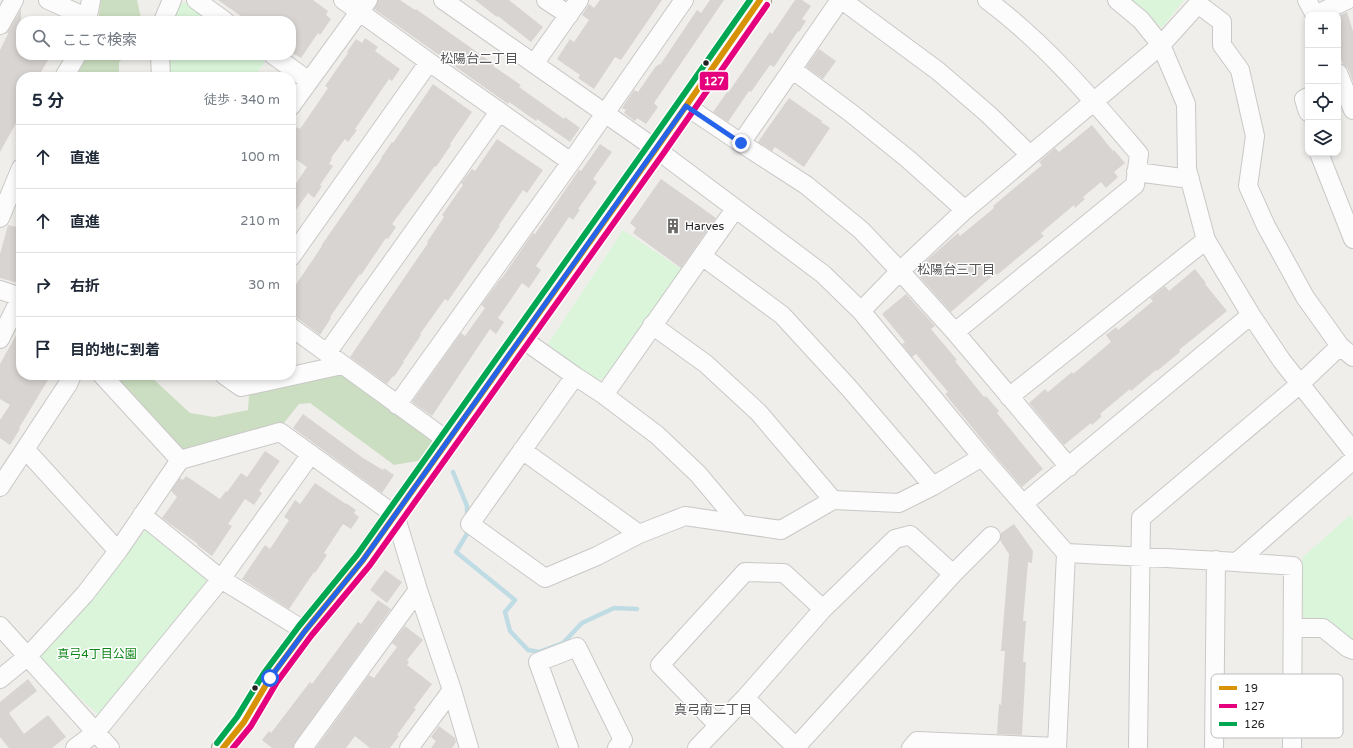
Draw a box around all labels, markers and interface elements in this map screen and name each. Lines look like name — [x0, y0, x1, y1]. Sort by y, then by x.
map controls — [1305, 12, 1341, 156]
button: + — [1305, 12, 1341, 48]
search box — [16, 16, 296, 60]
icon: search — [30, 27, 52, 49]
text: ここで検索 — [62, 31, 137, 49]
button: − — [1305, 48, 1341, 84]
district label: 松陽台二丁目 — [440, 51, 518, 67]
unlabelled marker — [701, 58, 711, 68]
line badge: 127 — [699, 71, 729, 91]
text: 127 — [704, 75, 724, 88]
button: locate — [1305, 84, 1341, 120]
text: 5 分 — [32, 90, 64, 111]
text: 徒歩 · 340 m — [204, 92, 280, 108]
button: layers — [1305, 120, 1341, 156]
route end — [732, 134, 750, 152]
icon: ahead — [32, 146, 54, 168]
text: 直進 — [70, 149, 100, 167]
text: 100 m — [240, 149, 280, 165]
icon: ahead — [32, 210, 54, 232]
text: 直進 — [70, 213, 100, 231]
text: 210 m — [240, 213, 280, 229]
building icon: Harves — [664, 217, 682, 235]
place label: Harves — [685, 219, 724, 233]
district label: 松陽台三丁目 — [917, 262, 995, 278]
icon: right — [32, 274, 54, 296]
text: 右折 — [70, 277, 100, 295]
text: 30 m — [248, 277, 280, 293]
icon: arrive — [32, 338, 54, 360]
text: 目的地に到着 — [70, 341, 160, 359]
park label: 真弓4丁目公園 — [57, 647, 137, 661]
route start — [261, 669, 279, 687]
legend — [1211, 674, 1343, 738]
text: 19 — [1244, 682, 1258, 695]
unlabelled marker — [250, 683, 260, 693]
text: 127 — [1244, 700, 1265, 713]
district label: 真弓南二丁目 — [674, 702, 752, 718]
text: 126 — [1244, 718, 1265, 731]

